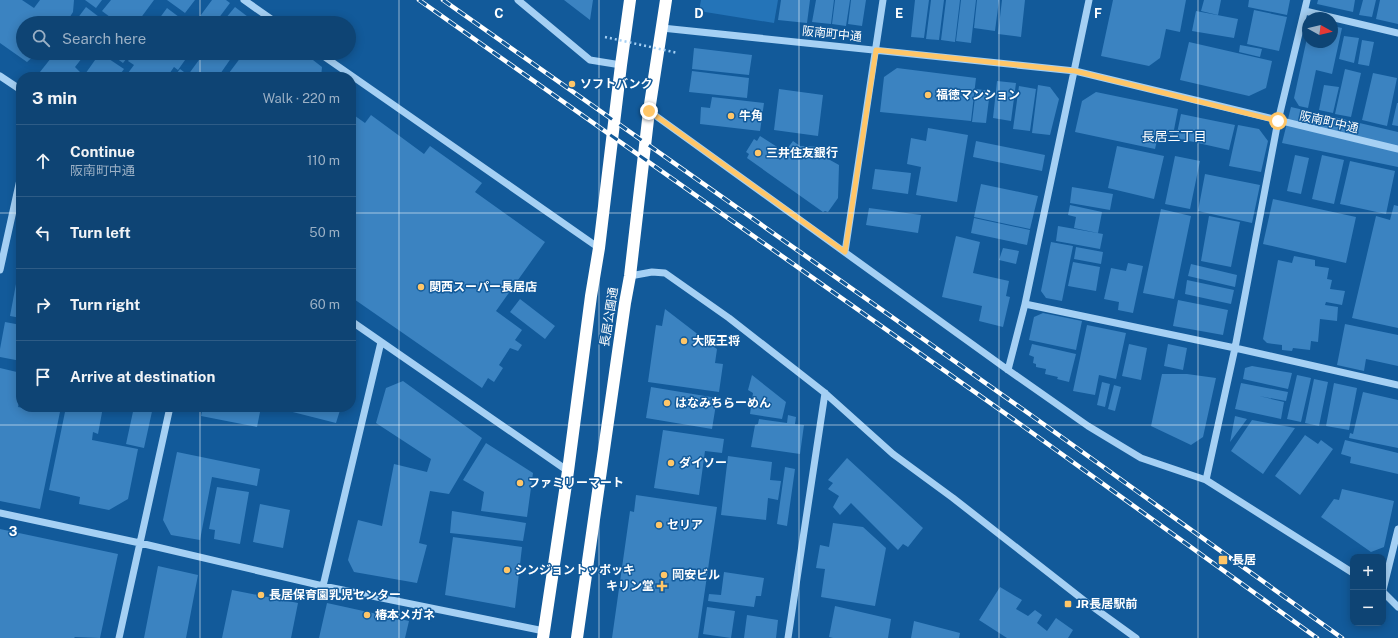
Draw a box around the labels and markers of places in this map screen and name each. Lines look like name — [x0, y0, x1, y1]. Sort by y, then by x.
place label: ソフトバンク — [580, 77, 653, 91]
marker: ソフトバンク — [567, 79, 577, 89]
place label: 福徳マンション — [936, 88, 1020, 102]
marker: 福徳マンション — [923, 90, 933, 100]
place label: 牛角 — [739, 109, 763, 123]
marker: 牛角 — [726, 111, 736, 121]
place label: 三井住友銀行 — [766, 146, 838, 160]
marker: 三井住友銀行 — [753, 148, 763, 158]
place label: 関西スーパー長居店 — [429, 280, 537, 294]
marker: 関西スーパー長居店 — [416, 282, 426, 292]
place label: 大阪王将 — [692, 334, 740, 348]
marker: 大阪王将 — [679, 336, 689, 346]
place label: はなみちらーめん — [675, 396, 771, 410]
marker: はなみちらーめん — [662, 398, 672, 408]
place label: ダイソー — [679, 456, 727, 470]
marker: ダイソー — [666, 458, 676, 468]
place label: ファミリーマート — [528, 476, 624, 490]
marker: ファミリーマート — [515, 478, 525, 488]
place label: セリア — [667, 518, 703, 532]
marker: セリア — [654, 520, 664, 530]
place label: 長居 — [1232, 553, 1256, 567]
marker: 長居 — [1217, 554, 1229, 566]
place label: シンジョントッポッキ — [515, 563, 635, 577]
marker: シンジョントッポッキ — [502, 565, 512, 575]
place label: 岡安ビル — [672, 568, 720, 582]
marker: 岡安ビル — [659, 570, 669, 580]
place label: キリン堂 — [606, 579, 654, 593]
marker: キリン堂 — [657, 581, 667, 591]
place label: 長居保育園乳児センター — [269, 588, 401, 602]
marker: 長居保育園乳児センター — [256, 590, 266, 600]
place label: JR長居駅前 — [1076, 597, 1137, 611]
marker: JR長居駅前 — [1063, 599, 1073, 609]
place label: 椿本メガネ — [375, 608, 435, 622]
marker: 椿本メガネ — [362, 610, 372, 620]

